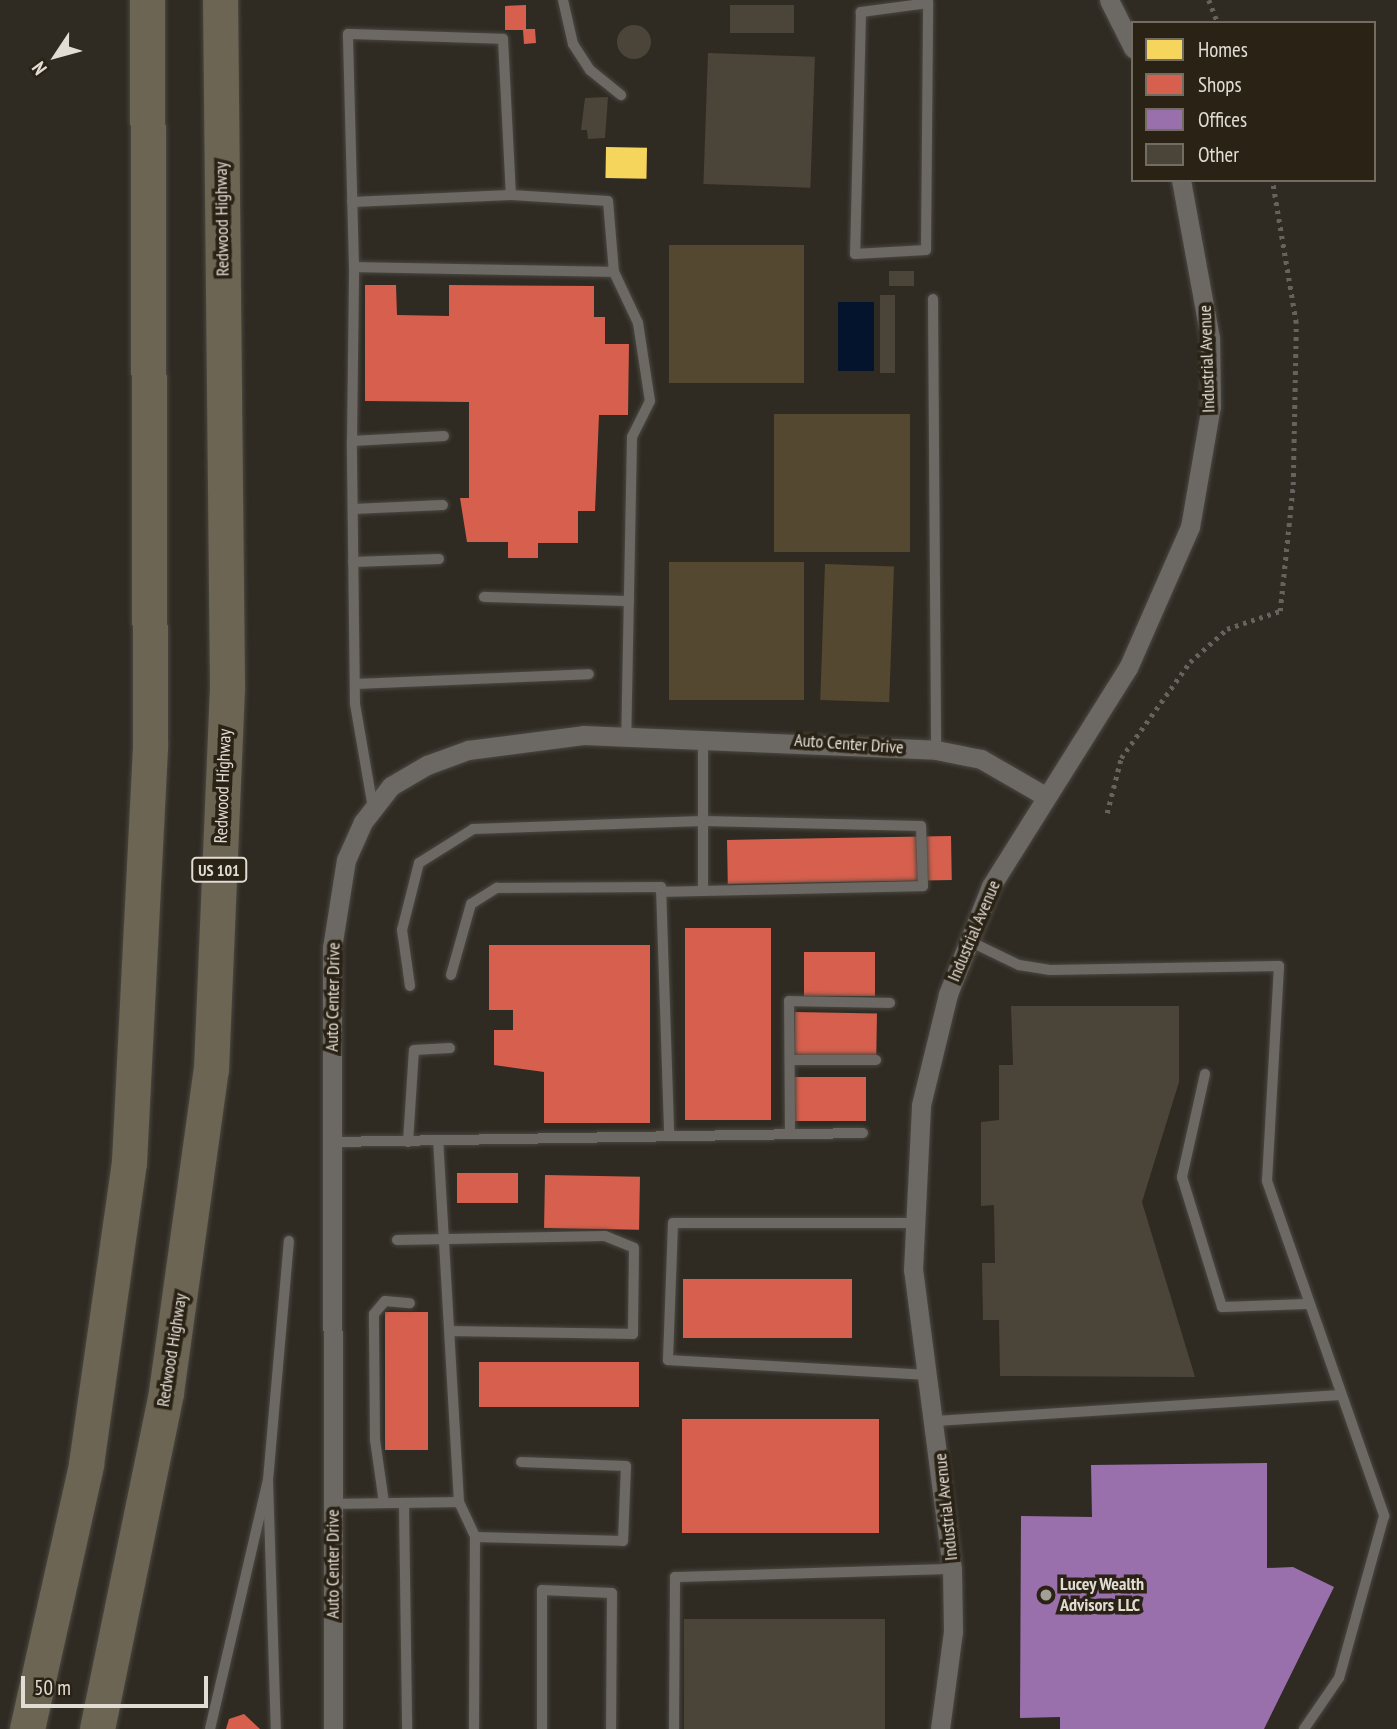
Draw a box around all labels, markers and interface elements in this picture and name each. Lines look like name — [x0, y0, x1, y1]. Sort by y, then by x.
north arrow — [21, 21, 91, 91]
legend — [1131, 21, 1376, 182]
text: Homes — [1198, 36, 1248, 63]
text: N — [26, 57, 52, 80]
text: Shops — [1198, 71, 1242, 98]
text: Offices — [1198, 106, 1247, 133]
text: Other — [1198, 141, 1239, 168]
street label: Redwood Highway — [210, 162, 234, 276]
street label: Industrial Avenue — [1194, 305, 1220, 413]
street label: Redwood Highway — [210, 728, 236, 844]
street label: Auto Center Drive — [794, 729, 904, 759]
road number: US 101 — [191, 858, 247, 883]
street label: Industrial Avenue — [943, 877, 1005, 985]
street label: Auto Center Drive — [321, 942, 345, 1052]
street label: Redwood Highway — [152, 1292, 192, 1408]
street label: Industrial Avenue — [930, 1452, 962, 1562]
street label: Auto Center Drive — [322, 1509, 344, 1619]
place label: Lucey Wealth Advisors LLC — [1060, 1574, 1145, 1616]
marker: Lucey Wealth Advisors LLC — [1038, 1587, 1054, 1603]
scale bar — [24, 1662, 212, 1706]
text: 50 m — [34, 1674, 71, 1701]

